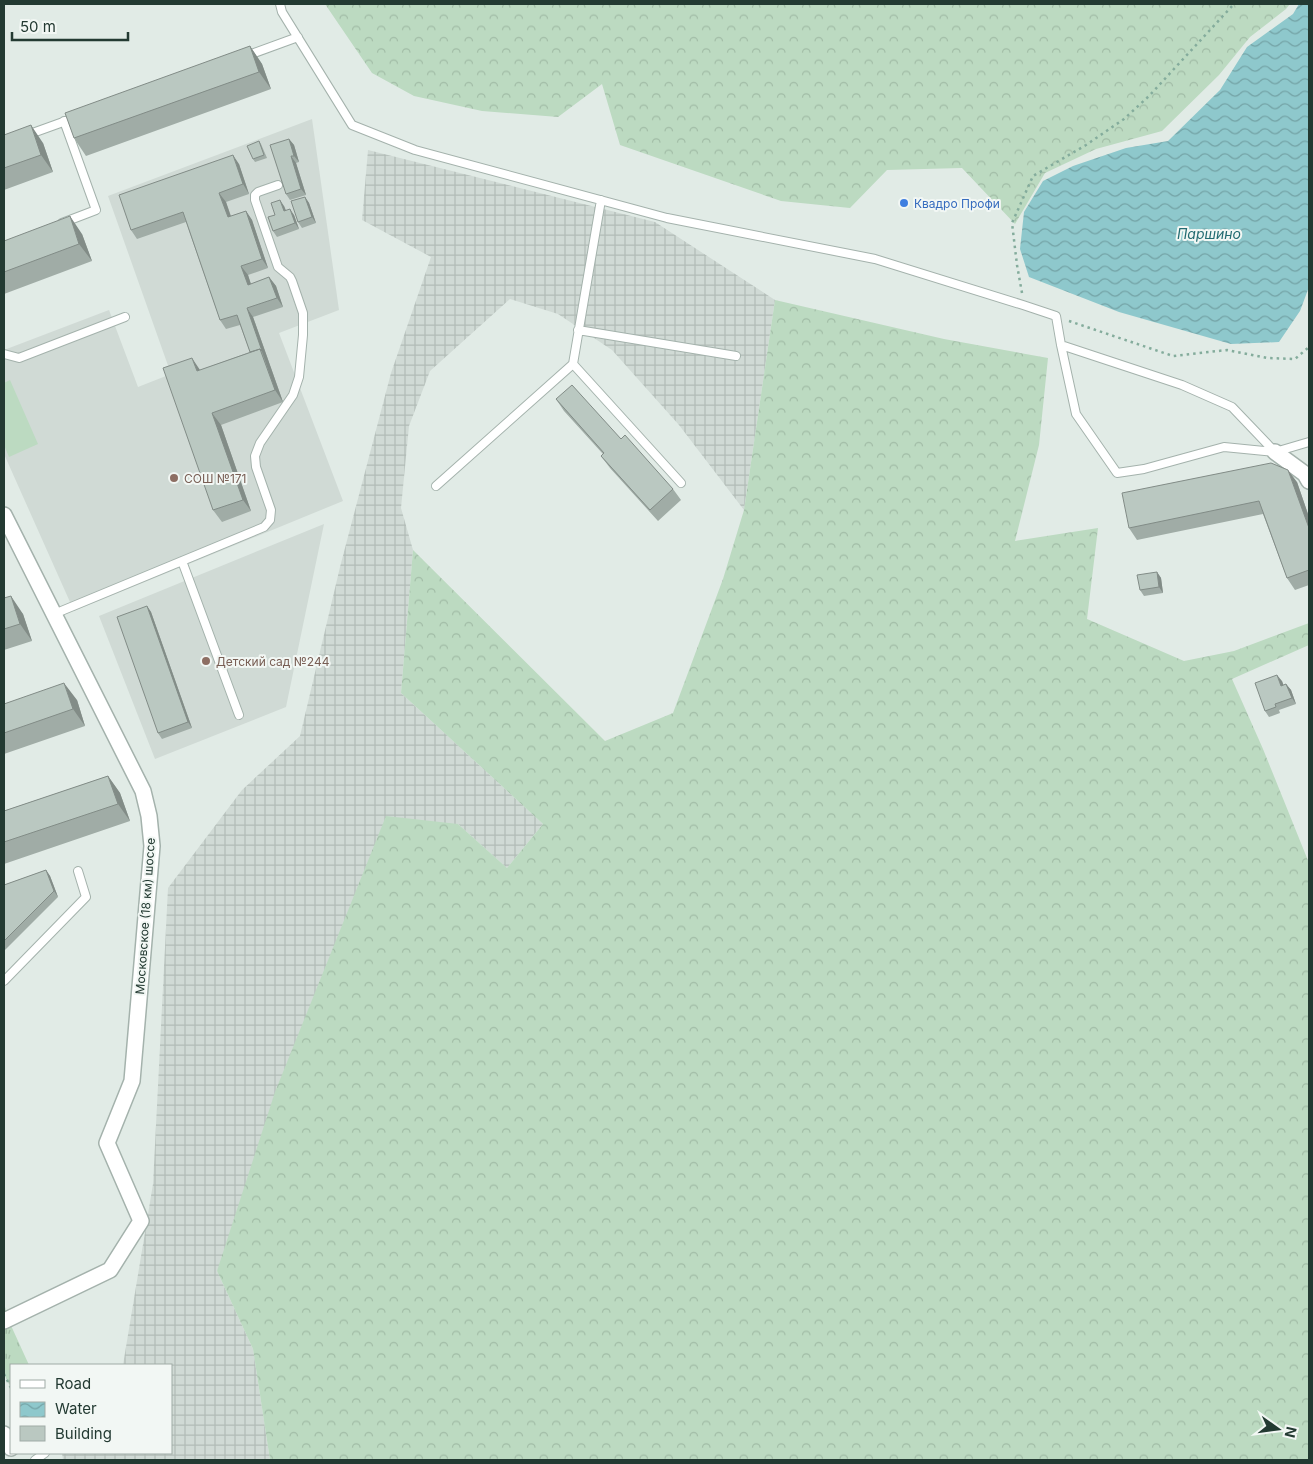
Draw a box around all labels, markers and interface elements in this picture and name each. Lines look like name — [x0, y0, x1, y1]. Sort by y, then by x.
scale bar — [12, 10, 129, 42]
text: 50 m — [20, 17, 56, 36]
place label: Квадро Профи — [914, 196, 1000, 211]
marker: Квадро Профи — [898, 197, 910, 209]
water label: Паршино — [1177, 225, 1241, 242]
place label: СОШ №171 — [184, 471, 246, 486]
marker: СОШ №171 — [168, 472, 180, 484]
place label: Детский сад №244 — [216, 654, 330, 669]
marker: Детский сад №244 — [200, 655, 212, 667]
street label: Московское (18 км) шоссе — [132, 837, 158, 995]
legend — [10, 1364, 172, 1454]
text: Road — [55, 1374, 91, 1393]
text: Water — [55, 1399, 97, 1418]
north arrow — [1253, 1404, 1303, 1454]
text: Building — [55, 1424, 112, 1443]
text: N — [1282, 1425, 1301, 1439]

